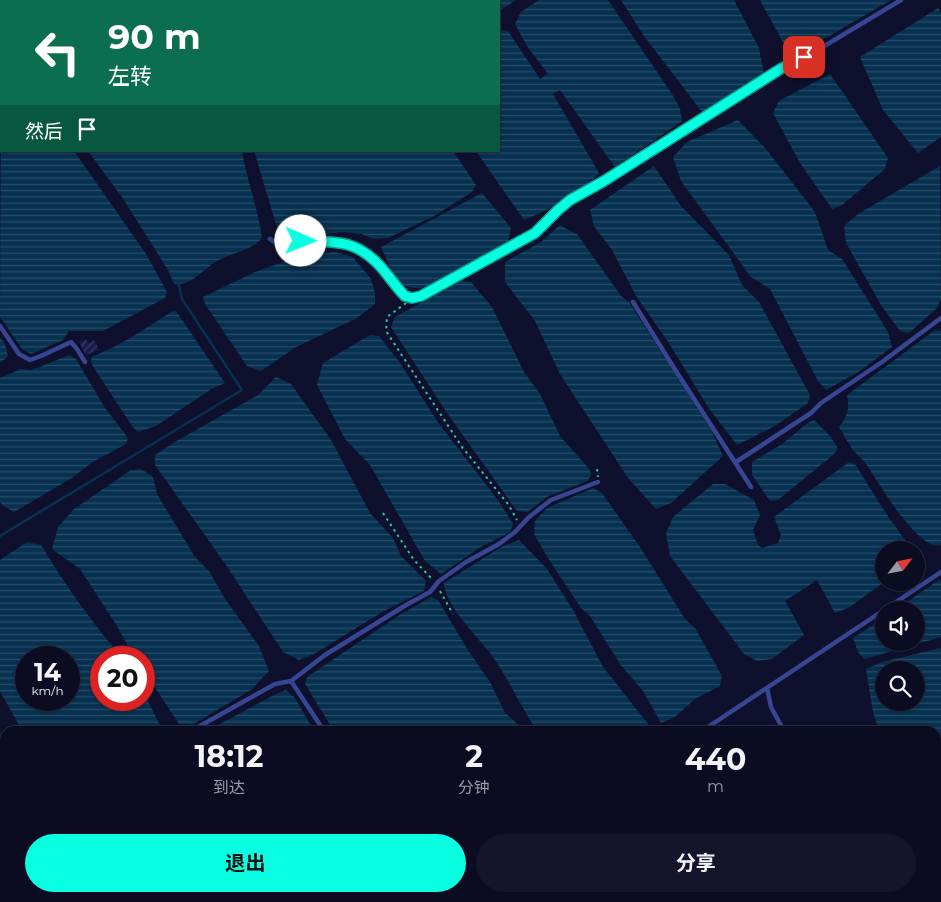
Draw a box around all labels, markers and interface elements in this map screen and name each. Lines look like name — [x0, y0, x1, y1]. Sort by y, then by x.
text: 90 m — [108, 15, 201, 58]
icon: left — [25, 20, 90, 85]
pin — [783, 36, 825, 78]
icon: arrive — [790, 43, 818, 71]
text: 左转 — [108, 63, 152, 90]
icon: arrive — [73, 115, 101, 143]
text: 然后 — [25, 120, 63, 143]
position arrow — [274, 214, 326, 266]
north arrow — [875, 541, 925, 591]
map controls — [875, 541, 925, 711]
button: sound — [875, 601, 925, 651]
speed limit sign: 20 — [90, 646, 155, 711]
text: 14 — [34, 657, 61, 687]
button: search — [875, 661, 925, 711]
text: km/h — [31, 683, 64, 698]
text: 18:12 — [195, 738, 263, 775]
text: 2 — [465, 738, 483, 775]
text: 440 — [685, 741, 746, 778]
text: m — [707, 777, 724, 796]
text: 到达 — [213, 778, 245, 797]
text: 分钟 — [458, 778, 490, 797]
button: 退出 — [25, 834, 466, 892]
button: 分享 — [476, 834, 916, 892]

